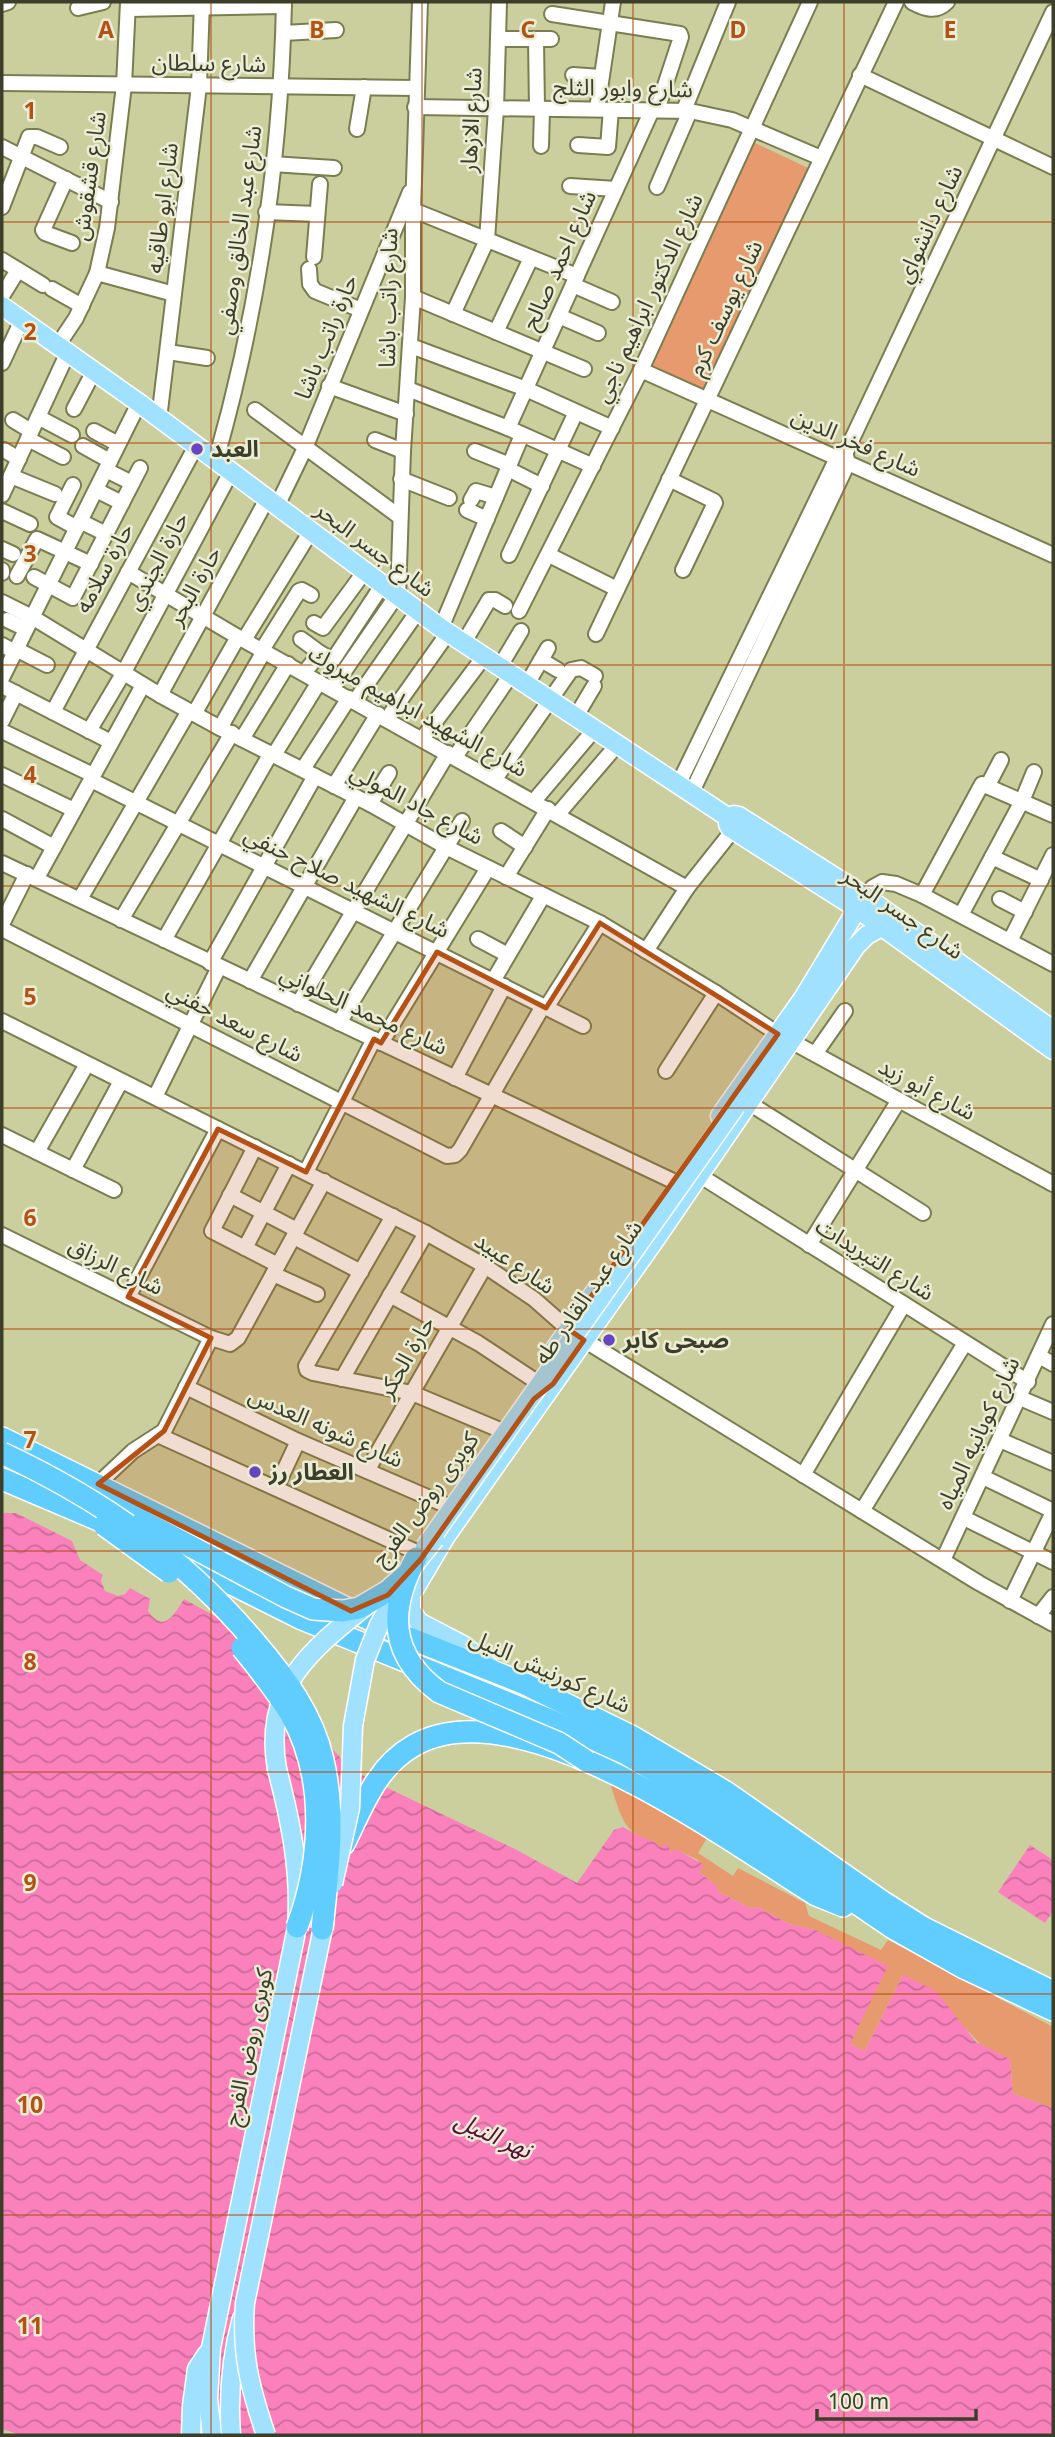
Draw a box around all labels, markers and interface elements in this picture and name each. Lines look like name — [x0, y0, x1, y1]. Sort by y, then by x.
text: A — [98, 13, 114, 45]
text: B — [309, 13, 325, 45]
text: C — [521, 13, 536, 45]
text: D — [730, 13, 746, 45]
text: E — [944, 13, 956, 45]
street label: شارع سلطان — [151, 45, 267, 81]
street label: شارع الازهار — [451, 66, 491, 175]
street label: شارع وابور الثلج — [553, 70, 693, 106]
text: 1 — [23, 94, 37, 126]
street label: شارع قشقوش — [63, 109, 115, 243]
street label: شارع عبد الخالق وصفي — [207, 123, 271, 337]
street label: شارع ابو طاقيه — [137, 141, 187, 275]
street label: شارع دانشواي — [887, 159, 972, 289]
street label: شارع احمد صالح — [513, 185, 605, 335]
street label: شارع الدكتور ابراهيم ناجي — [585, 188, 712, 408]
street label: شارع راتب باشا — [370, 228, 406, 368]
street label: شارع يوسف كرم — [679, 234, 772, 382]
street label: حارة راتب باشا — [286, 269, 365, 404]
text: 2 — [23, 315, 37, 347]
street label: شارع فخر الدين — [786, 398, 926, 486]
place label: العبد — [211, 432, 259, 464]
marker: العبد — [189, 441, 205, 457]
street label: شارع جسر البحر — [307, 492, 442, 605]
street label: حارة الجندي — [117, 506, 197, 616]
street label: حارة سلامه — [66, 517, 140, 618]
text: 3 — [23, 537, 37, 569]
street label: حارة البحر — [158, 540, 228, 632]
street label: شارع الشهيد ابراهيم مبروك — [302, 636, 534, 786]
street label: شارع جاد المولي — [344, 755, 490, 854]
text: 4 — [23, 758, 37, 790]
street label: شارع الشهيد صلاح حنفي — [238, 817, 456, 947]
street label: شارع جسر البحر — [834, 858, 971, 968]
street label: شارع محمد الحلواني — [274, 956, 453, 1064]
street label: شارع سعد حفني — [161, 973, 309, 1071]
text: 5 — [23, 980, 37, 1012]
street label: شارع أبو زيد — [872, 1049, 982, 1129]
text: 6 — [23, 1201, 37, 1233]
street label: شارع التبريدات — [809, 1209, 941, 1309]
street label: شارع عبد القادر طه — [525, 1213, 651, 1371]
street label: شارع عبيد — [468, 1223, 562, 1303]
street label: شارع الرزاق — [62, 1228, 170, 1304]
street label: حارة الحكر — [368, 1310, 441, 1404]
place label: صبحى كابر — [622, 1323, 729, 1355]
marker: صبحى كابر — [601, 1332, 617, 1348]
street label: شارع كوبانيه المياه — [928, 1351, 1028, 1515]
street label: شارع شونه العدس — [243, 1378, 409, 1476]
text: 7 — [23, 1423, 37, 1455]
street label: كوبرى روض الفرج — [363, 1424, 487, 1573]
place label: العطار رز — [268, 1455, 354, 1487]
marker: العطار رز — [247, 1464, 263, 1480]
street label: شارع كورنيش النيل — [464, 1620, 636, 1722]
text: 8 — [23, 1645, 37, 1677]
text: 9 — [23, 1866, 37, 1898]
street label: كوبرى روض الفرج — [215, 1964, 281, 2129]
text: 10 — [17, 2088, 43, 2120]
water label: نهر النيل — [450, 2102, 539, 2166]
text: 11 — [17, 2309, 43, 2341]
scale bar — [817, 2378, 976, 2422]
text: 100 m — [828, 2387, 889, 2415]

